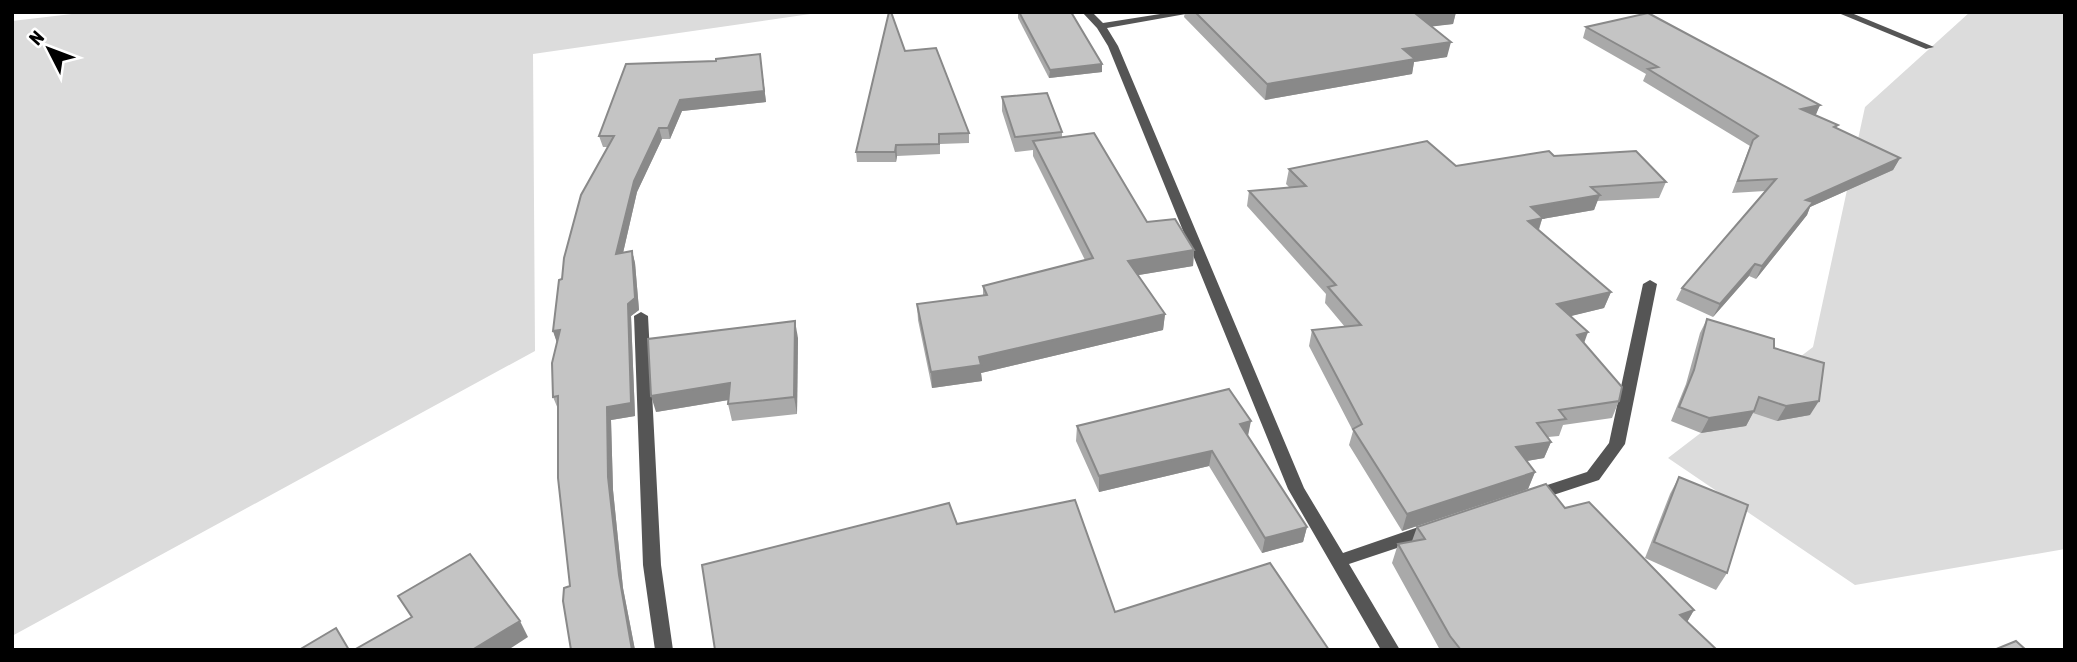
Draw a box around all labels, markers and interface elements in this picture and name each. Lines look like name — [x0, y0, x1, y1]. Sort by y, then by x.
north arrow — [14, 14, 84, 84]
text: N — [24, 26, 48, 49]

